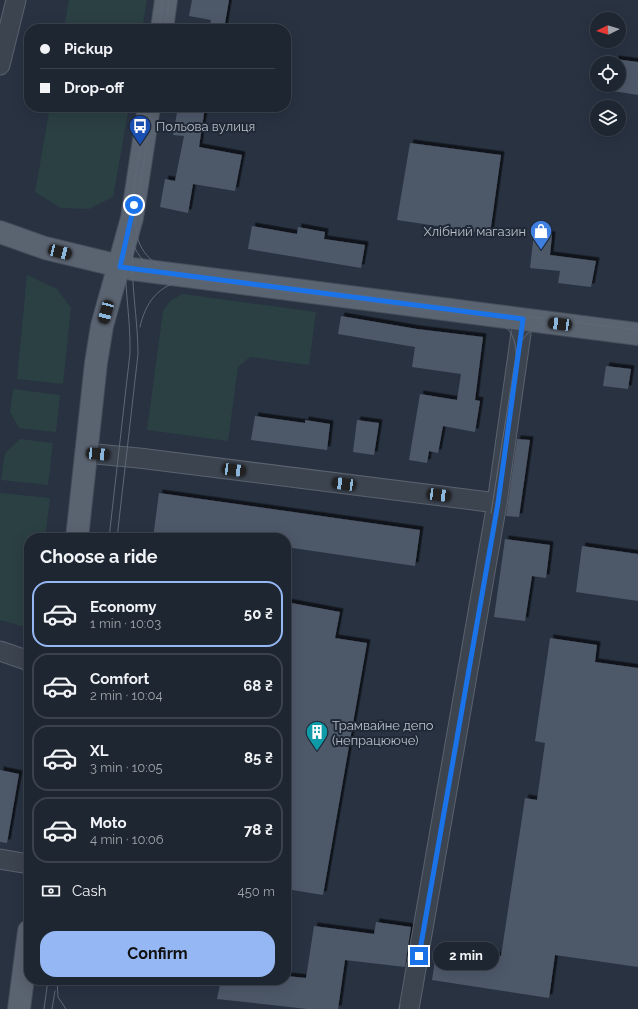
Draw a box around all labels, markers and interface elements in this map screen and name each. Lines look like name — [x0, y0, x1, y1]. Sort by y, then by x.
north arrow — [590, 12, 626, 48]
map controls — [590, 12, 626, 136]
text: Pickup — [64, 40, 113, 58]
button: locate — [590, 56, 626, 92]
text: Drop-off — [64, 79, 124, 97]
button: layers — [590, 100, 626, 136]
bus stop icon: Польова вулиця — [127, 113, 153, 146]
place label: Польова вулиця — [156, 119, 255, 134]
route start — [125, 196, 143, 214]
shop icon: Хлібний магазин — [528, 218, 554, 251]
place label: Хлібний магазин — [423, 224, 526, 239]
car — [47, 243, 73, 261]
car — [97, 299, 115, 325]
car — [547, 317, 573, 331]
car — [86, 447, 110, 461]
car — [221, 463, 247, 477]
car — [331, 477, 357, 491]
car — [426, 488, 452, 502]
text: Choose a ride — [40, 546, 158, 567]
icon: car — [42, 596, 78, 632]
text: Economy — [90, 598, 157, 616]
text: 50 ₴ — [244, 605, 273, 623]
text: 1 min · 10:03 — [90, 616, 161, 631]
icon: car — [42, 668, 78, 704]
text: Comfort — [90, 670, 149, 688]
text: 68 ₴ — [243, 677, 273, 695]
text: 2 min · 10:04 — [90, 688, 163, 703]
place label: Трамвайне депо (непрацююче) — [332, 718, 434, 748]
building icon: Трамвайне депо (непрацююче) — [304, 719, 330, 752]
icon: car — [42, 740, 78, 776]
text: XL — [90, 742, 108, 760]
text: 85 ₴ — [244, 749, 273, 767]
text: 3 min · 10:05 — [90, 760, 163, 775]
icon: car — [42, 812, 78, 848]
text: Moto — [90, 814, 127, 832]
text: 78 ₴ — [244, 821, 273, 839]
text: 4 min · 10:06 — [90, 832, 164, 847]
icon: cash — [40, 880, 62, 902]
text: Cash — [72, 882, 106, 900]
text: 450 m — [238, 884, 275, 899]
button: Confirm — [40, 931, 275, 977]
callout: 2 min — [433, 942, 499, 970]
route end — [410, 947, 428, 965]
text: 2 min — [449, 948, 483, 963]

